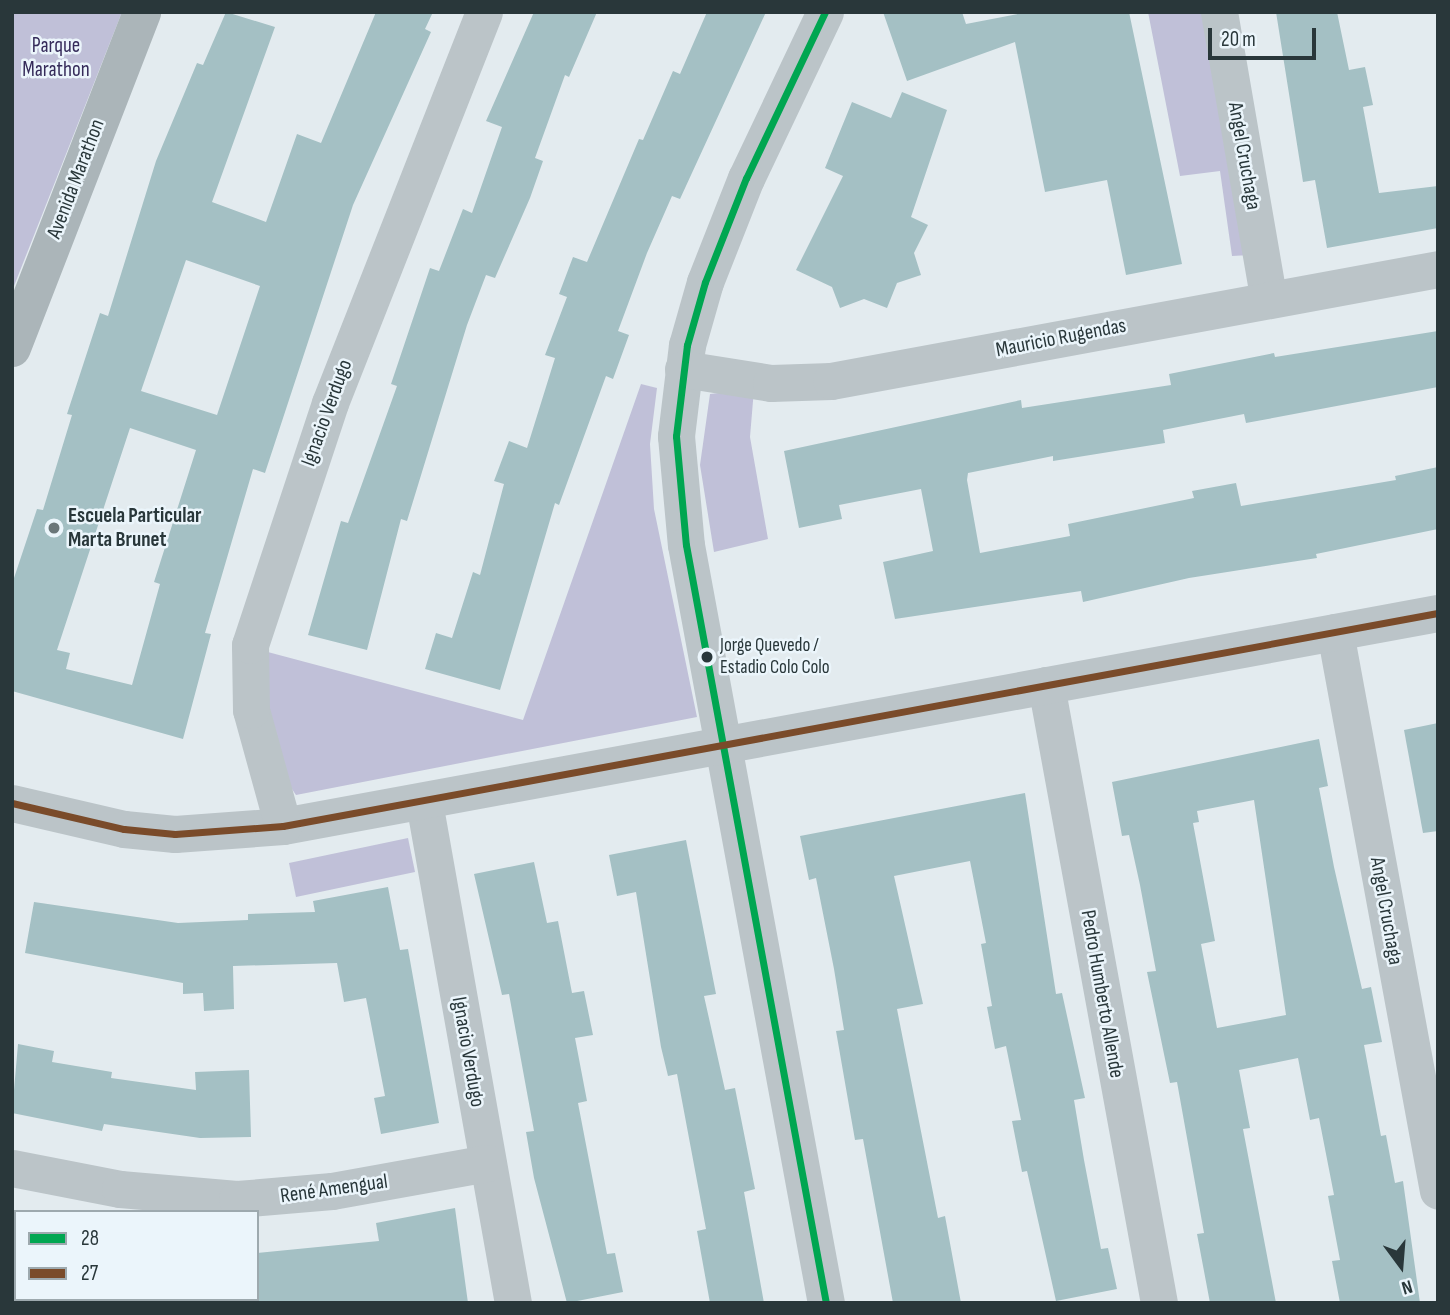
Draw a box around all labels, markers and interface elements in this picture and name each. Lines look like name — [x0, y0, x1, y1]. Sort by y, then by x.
scale bar — [1212, 14, 1320, 58]
text: 20 m — [1221, 27, 1256, 52]
park label: Parque Marathon — [22, 33, 90, 83]
street label: Angel Cruchaga — [1222, 100, 1266, 212]
street label: Avenida Marathon — [42, 116, 110, 242]
street label: Mauricio Rugendas — [994, 313, 1128, 363]
street label: Ignacio Verdugo — [296, 356, 358, 470]
place label: Escuela Particular Marta Brunet — [68, 503, 202, 553]
marker: Escuela Particular Marta Brunet — [46, 520, 62, 536]
place label: Jorge Quevedo / Estadio Colo Colo — [720, 635, 830, 679]
marker: Jorge Quevedo / Estadio Colo Colo — [700, 650, 714, 664]
street label: Angel Cruchaga — [1364, 855, 1408, 967]
street label: Pedro Humberto Allende — [1075, 908, 1129, 1080]
street label: Ignacio Verdugo — [446, 995, 490, 1109]
street label: René Amengual — [279, 1169, 389, 1209]
legend — [14, 1210, 259, 1301]
text: 28 — [81, 1226, 99, 1251]
north arrow — [1366, 1231, 1436, 1301]
text: 27 — [81, 1261, 98, 1286]
text: N — [1399, 1274, 1415, 1299]

